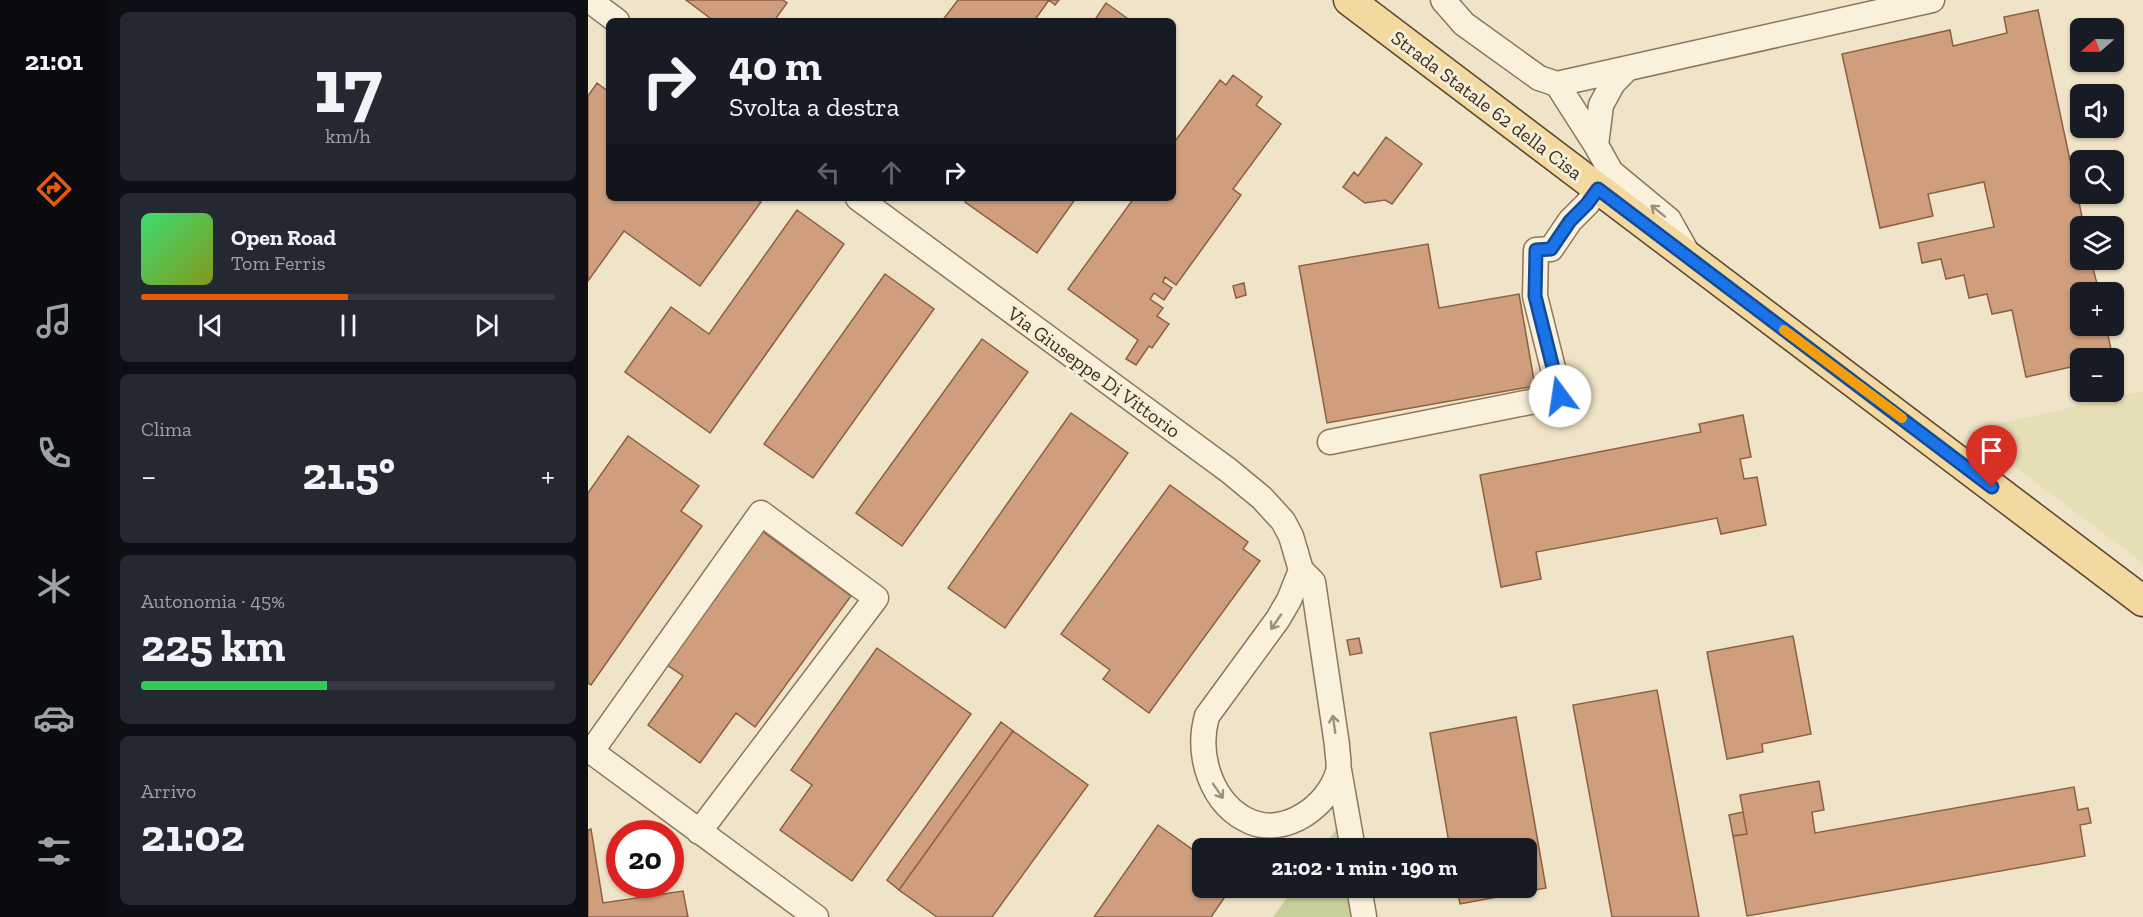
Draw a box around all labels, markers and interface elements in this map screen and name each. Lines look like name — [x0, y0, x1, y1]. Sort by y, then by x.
north arrow — [2070, 18, 2124, 72]
map controls — [2070, 18, 2124, 402]
street label: Strada Statale 62 della Cisa — [1387, 25, 1588, 185]
text: 17 — [314, 38, 382, 132]
text: 40 m — [729, 40, 822, 91]
icon: right — [630, 42, 708, 120]
text: 21:01 — [25, 45, 83, 77]
button: sound — [2070, 84, 2124, 138]
text: Svolta a destra — [729, 91, 900, 123]
text: km/h — [325, 124, 371, 148]
button: search — [2070, 150, 2124, 204]
icon: left — [812, 156, 845, 189]
icon: ahead — [875, 156, 908, 189]
icon: right — [938, 156, 971, 189]
icon: directions — [33, 168, 75, 210]
one-way arrow — [1650, 204, 1666, 217]
button: layers — [2070, 216, 2124, 270]
text: Open Road — [231, 224, 336, 251]
text: Tom Ferris — [231, 251, 326, 275]
button: + — [2070, 282, 2124, 336]
icon: music — [33, 300, 75, 342]
street label: Via Giuseppe Di Vittorio — [1002, 301, 1185, 443]
icon: previous — [194, 309, 227, 342]
icon: pause — [332, 309, 365, 342]
icon: next — [470, 309, 503, 342]
button: − — [2070, 348, 2124, 402]
position arrow — [1528, 364, 1592, 428]
text: Clima — [141, 417, 192, 441]
pin — [1966, 425, 2017, 487]
icon: phone — [33, 432, 75, 474]
icon: arrive — [1975, 434, 2008, 467]
text: 21.5° — [303, 447, 395, 501]
text: − — [141, 456, 156, 495]
text: + — [541, 456, 555, 495]
icon: climate — [33, 565, 75, 607]
text: Autonomia · 45% — [141, 589, 285, 613]
one-way arrow — [1270, 613, 1282, 630]
text: 225 km — [141, 619, 286, 673]
icon: car — [33, 697, 75, 739]
one-way arrow — [1328, 715, 1339, 734]
text: Arrivo — [141, 779, 196, 803]
one-way arrow — [1212, 782, 1224, 799]
text: 21:02 — [141, 809, 245, 863]
speed limit sign: 20 — [606, 820, 684, 898]
icon: filters — [33, 830, 75, 872]
text: 21:02 · 1 min · 190 m — [1272, 854, 1457, 881]

